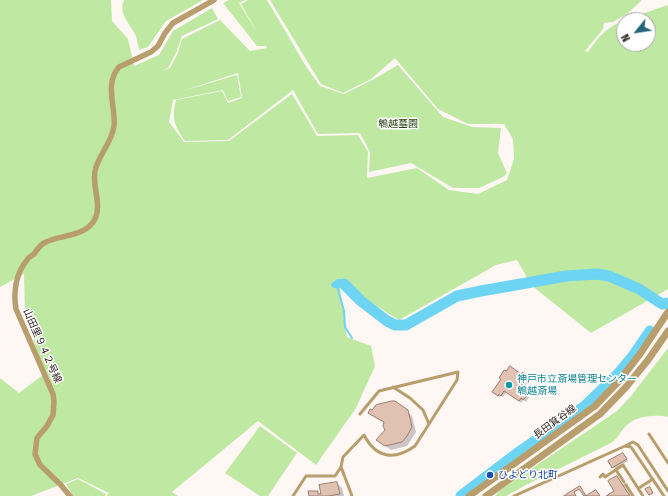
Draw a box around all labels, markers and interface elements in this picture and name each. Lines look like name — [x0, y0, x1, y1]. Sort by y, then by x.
north arrow — [616, 12, 656, 52]
text: N — [619, 32, 633, 44]
park label: 鵯越墓園 — [378, 118, 418, 130]
street label: 山田里９４２号線 — [20, 307, 64, 385]
place label: 神戸市立斎場管理センター 鵯越斎場 — [517, 373, 637, 396]
marker: 神戸市立斎場管理センター 鵯越斎場 — [504, 380, 514, 390]
street label: 長田箕谷線 — [531, 402, 579, 442]
place label: ひよどり北町 — [498, 469, 558, 481]
marker: ひよどり北町 — [485, 470, 495, 480]

